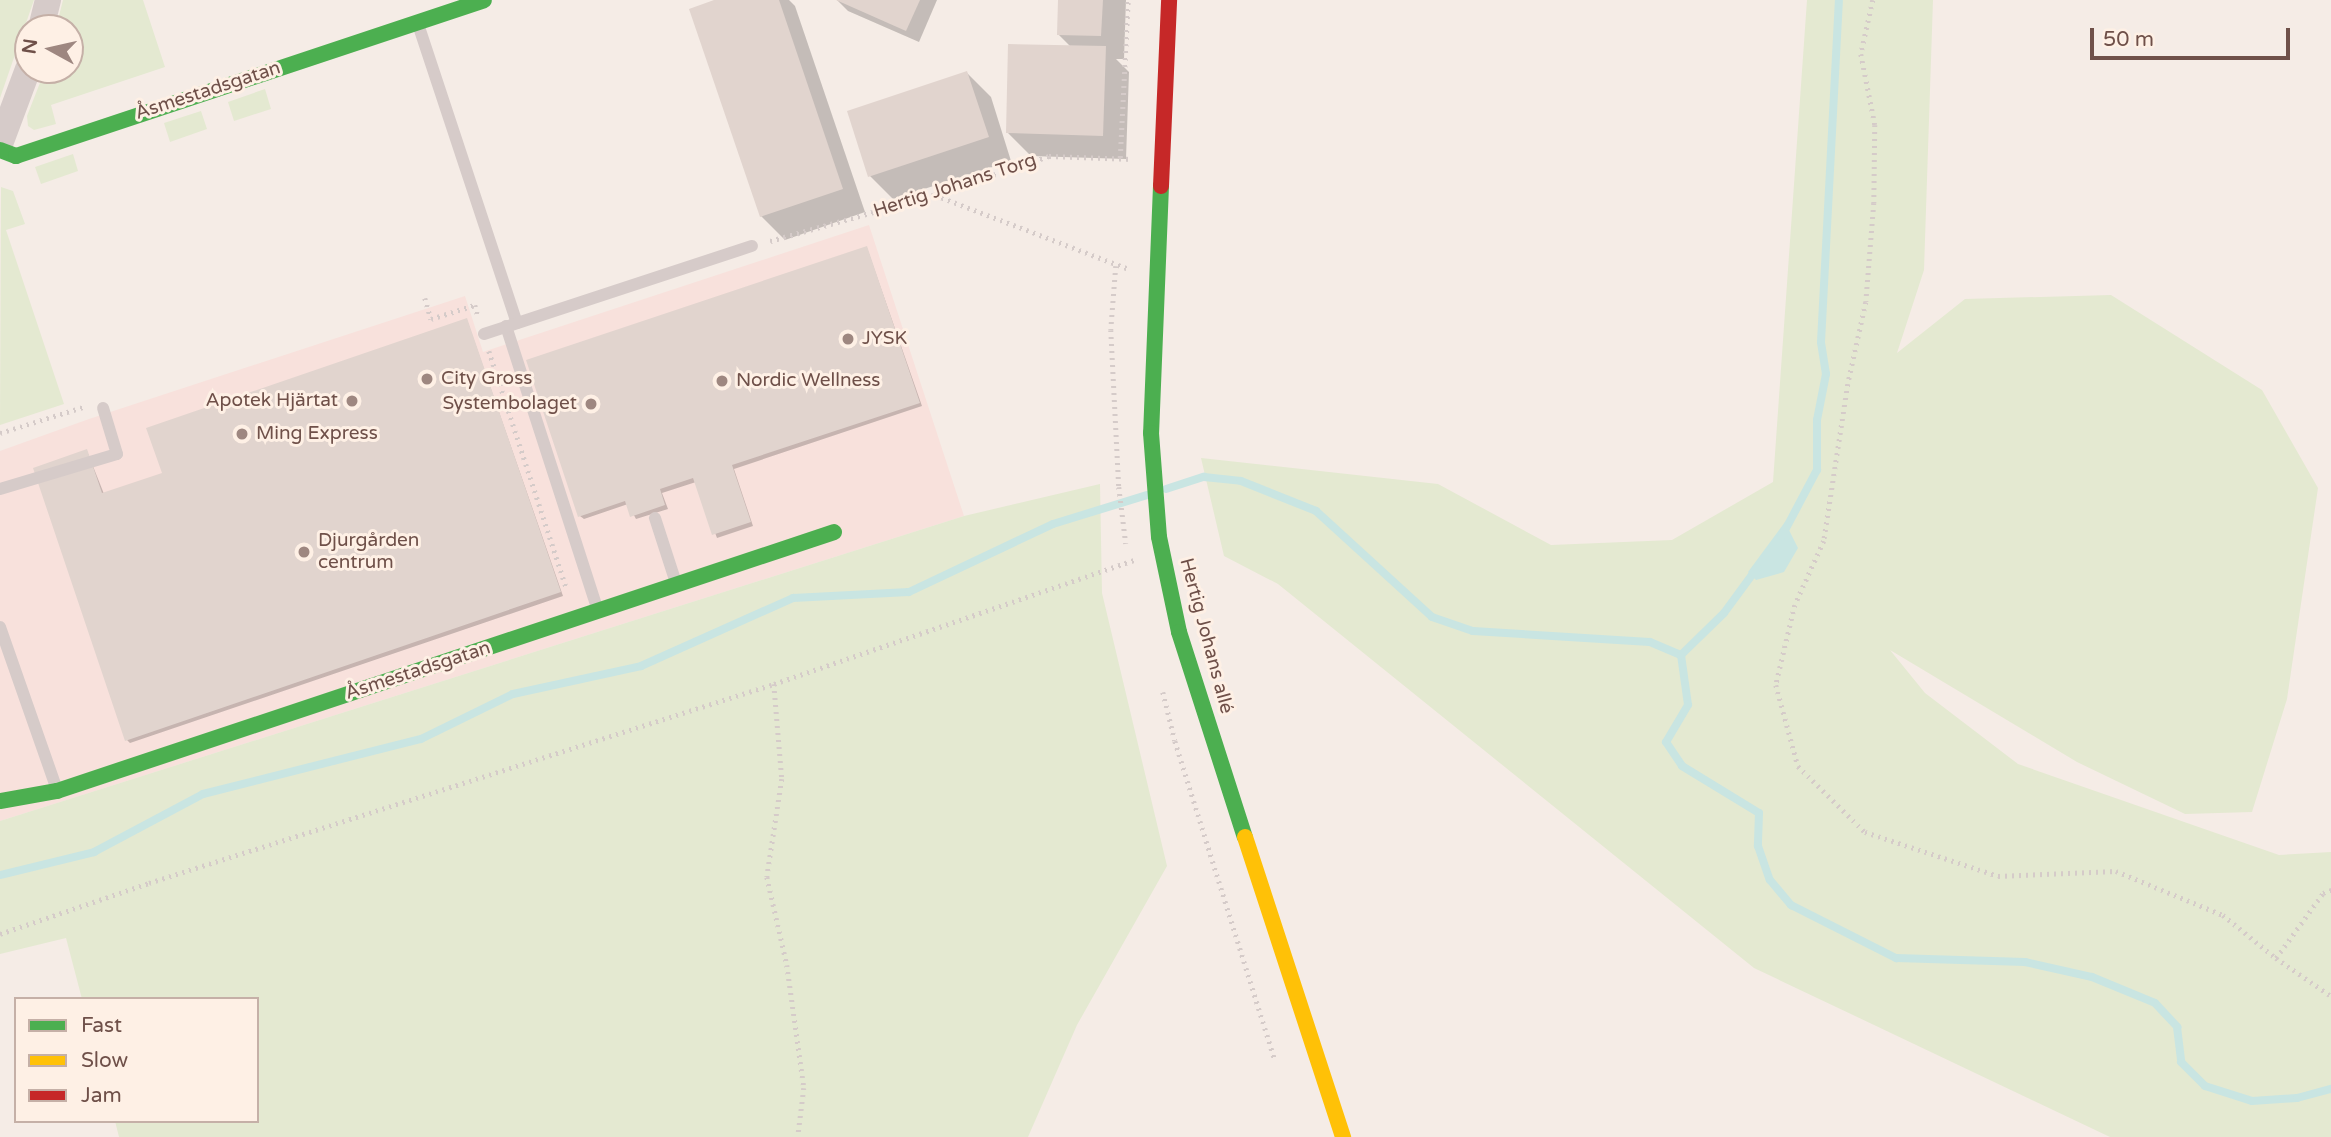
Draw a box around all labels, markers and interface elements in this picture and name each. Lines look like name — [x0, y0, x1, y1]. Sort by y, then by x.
north arrow — [14, 14, 84, 84]
scale bar — [2093, 14, 2292, 58]
text: 50 m — [2103, 27, 2154, 52]
text: N — [18, 37, 42, 55]
street label: Åsmestadsgatan — [132, 57, 284, 125]
street label: Hertig Johans Torg — [871, 149, 1039, 223]
place label: JYSK — [862, 328, 907, 350]
marker: JYSK — [840, 331, 856, 347]
place label: City Gross — [441, 368, 532, 390]
place label: Nordic Wellness — [736, 370, 880, 392]
marker: City Gross — [419, 371, 435, 387]
marker: Nordic Wellness — [714, 373, 730, 389]
place label: Apotek Hjärtat — [205, 390, 338, 412]
marker: Apotek Hjärtat — [344, 393, 360, 409]
place label: Systembolaget — [442, 393, 577, 415]
marker: Systembolaget — [583, 396, 599, 412]
place label: Ming Express — [256, 423, 378, 445]
marker: Ming Express — [234, 426, 250, 442]
place label: Djurgården centrum — [318, 530, 419, 574]
marker: Djurgården centrum — [296, 544, 312, 560]
street label: Hertig Johans allé — [1174, 556, 1238, 716]
street label: Åsmestadsgatan — [342, 637, 494, 705]
legend — [14, 997, 259, 1123]
text: Fast — [81, 1013, 122, 1038]
text: Slow — [81, 1048, 128, 1073]
text: Jam — [81, 1083, 122, 1108]

